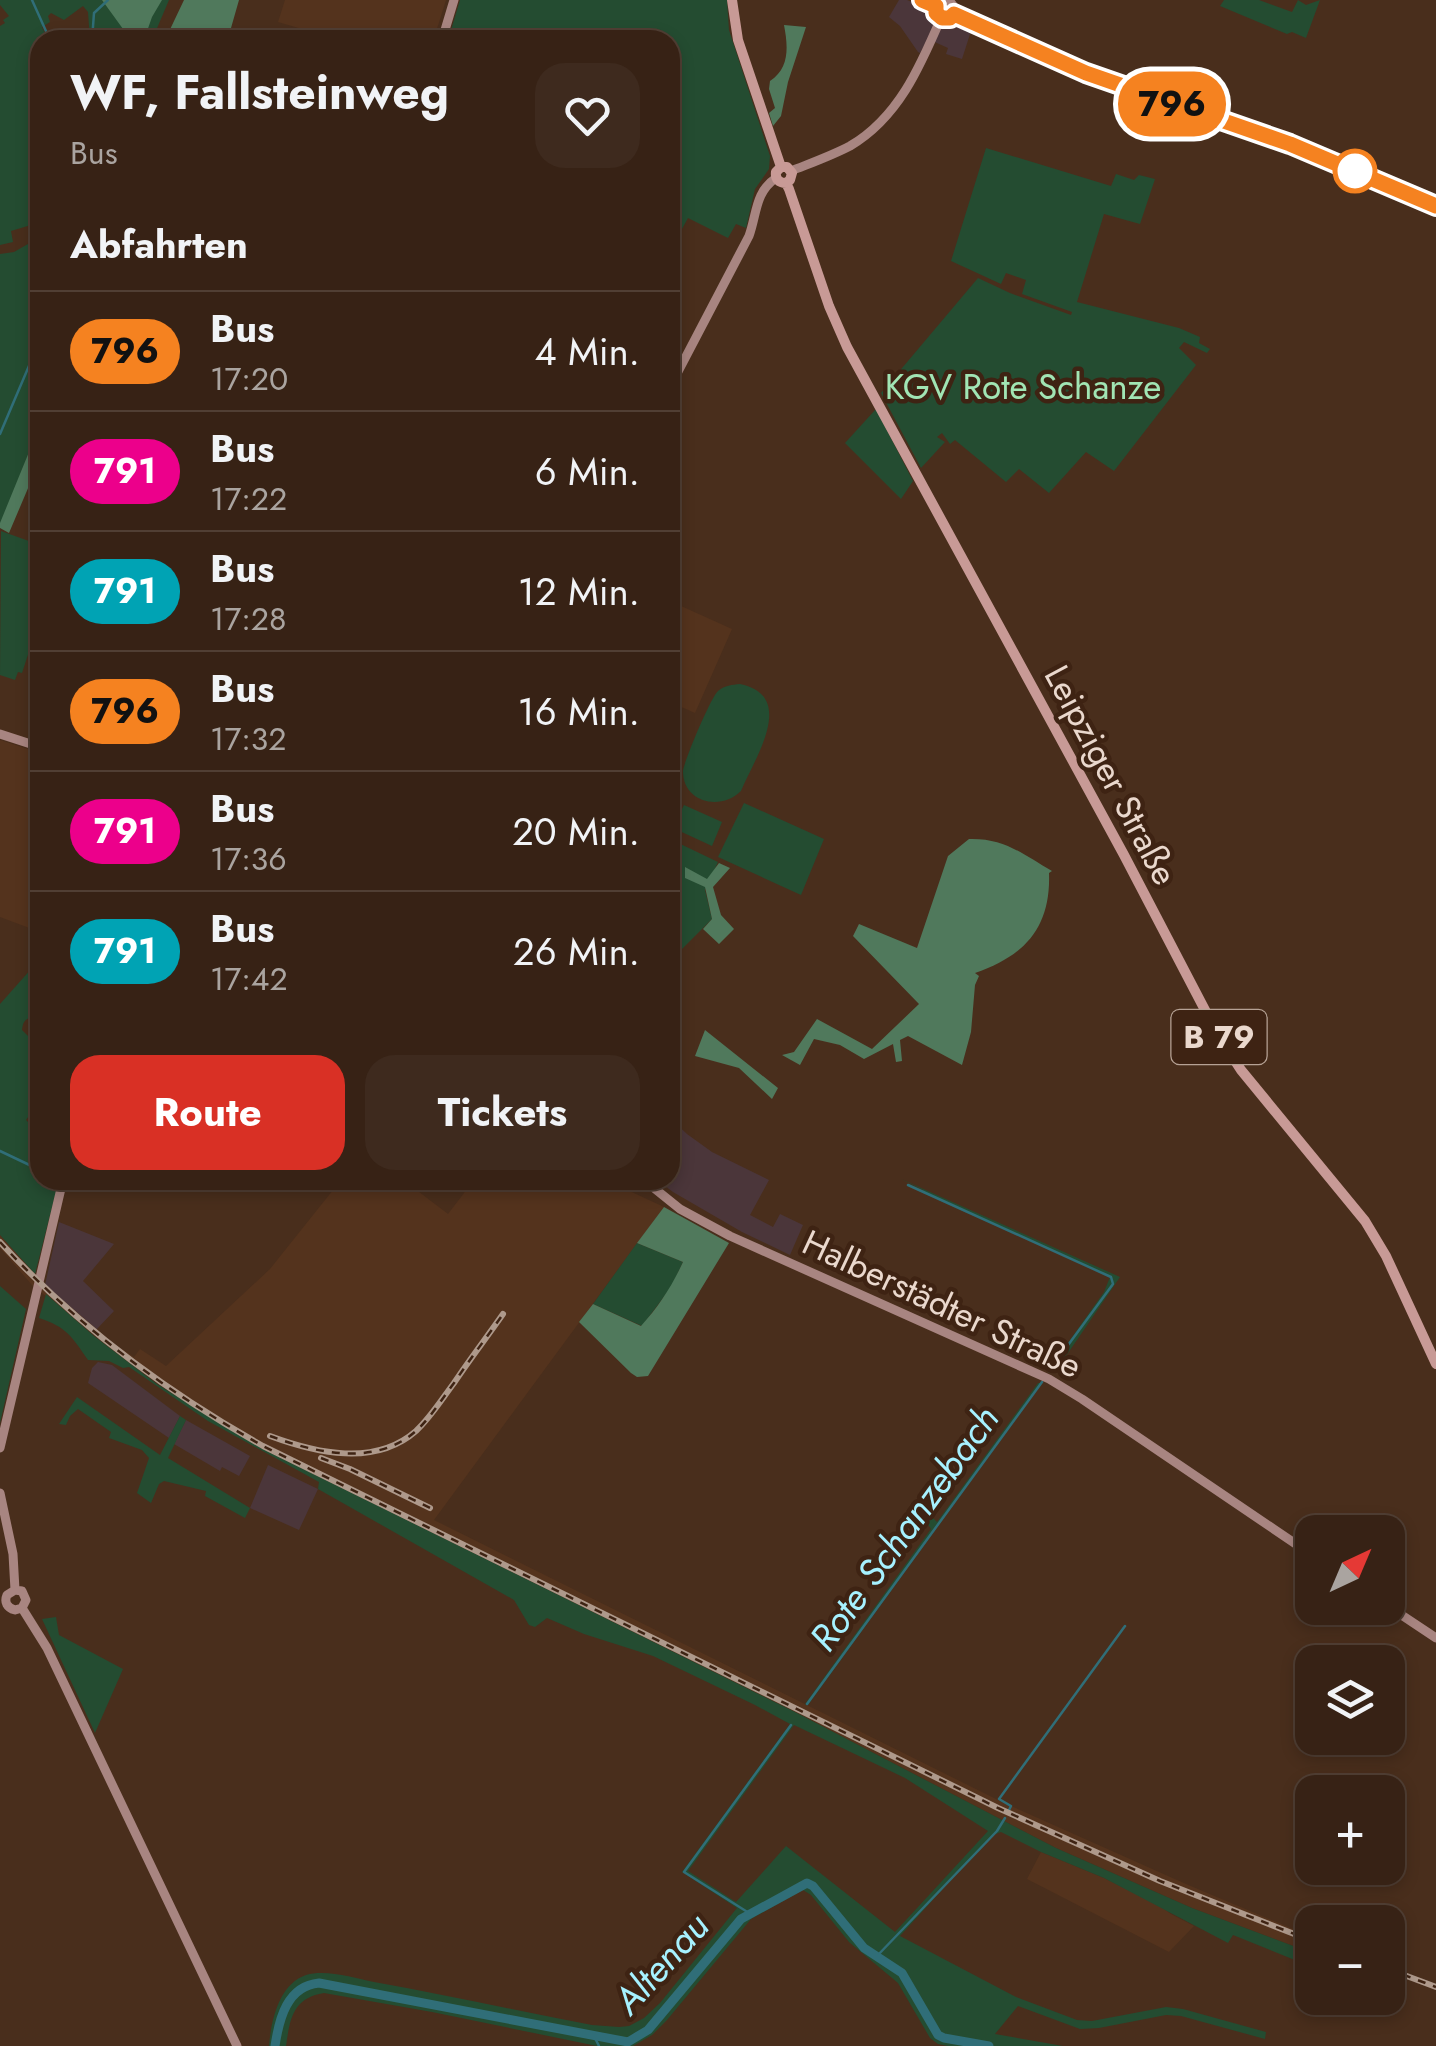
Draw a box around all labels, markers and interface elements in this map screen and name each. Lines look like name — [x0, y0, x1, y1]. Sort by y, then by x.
text: WF, Fallsteinweg — [70, 58, 449, 127]
button: heart — [535, 63, 640, 168]
line badge: 796 — [1114, 72, 1230, 136]
text: 796 — [1138, 79, 1206, 129]
text: Bus — [70, 130, 118, 176]
unlabelled marker — [1334, 150, 1376, 192]
text: Abfahrten — [70, 217, 248, 272]
text: Bus — [210, 301, 274, 356]
text: 4 Min. — [534, 324, 640, 379]
text: 796 — [91, 326, 159, 376]
text: 17:20 — [210, 356, 288, 402]
park label: KGV Rote Schanze — [885, 362, 1161, 412]
text: Bus — [210, 421, 274, 476]
text: 6 Min. — [535, 444, 640, 499]
text: 791 — [94, 446, 156, 496]
text: 17:22 — [210, 476, 287, 522]
text: Bus — [210, 541, 274, 596]
text: 12 Min. — [518, 564, 640, 619]
text: 791 — [94, 566, 156, 616]
text: 17:28 — [210, 596, 286, 642]
street label: Leipziger Straße — [1032, 656, 1190, 894]
text: Bus — [210, 661, 274, 716]
text: 16 Min. — [518, 684, 640, 739]
text: 796 — [91, 686, 159, 736]
text: 17:32 — [210, 716, 286, 762]
text: Bus — [210, 781, 274, 836]
text: 20 Min. — [512, 804, 640, 859]
text: 791 — [94, 806, 156, 856]
text: 17:36 — [210, 836, 287, 882]
text: Bus — [210, 901, 274, 956]
text: 26 Min. — [513, 924, 640, 979]
text: 791 — [94, 926, 156, 976]
text: 17:42 — [210, 956, 288, 1002]
road number: B 79 — [1172, 1010, 1266, 1064]
button: Route — [70, 1055, 345, 1170]
button: Tickets — [365, 1055, 640, 1170]
street label: Halberstädter Straße — [794, 1217, 1090, 1391]
water label: Rote Schanzebach — [796, 1394, 1012, 1662]
north arrow — [1295, 1515, 1405, 1625]
map controls — [1295, 1515, 1405, 2015]
button: layers — [1295, 1645, 1405, 1755]
button: + — [1295, 1775, 1405, 1885]
water label: Altenau — [600, 1900, 722, 2027]
button: − — [1295, 1905, 1405, 2015]

